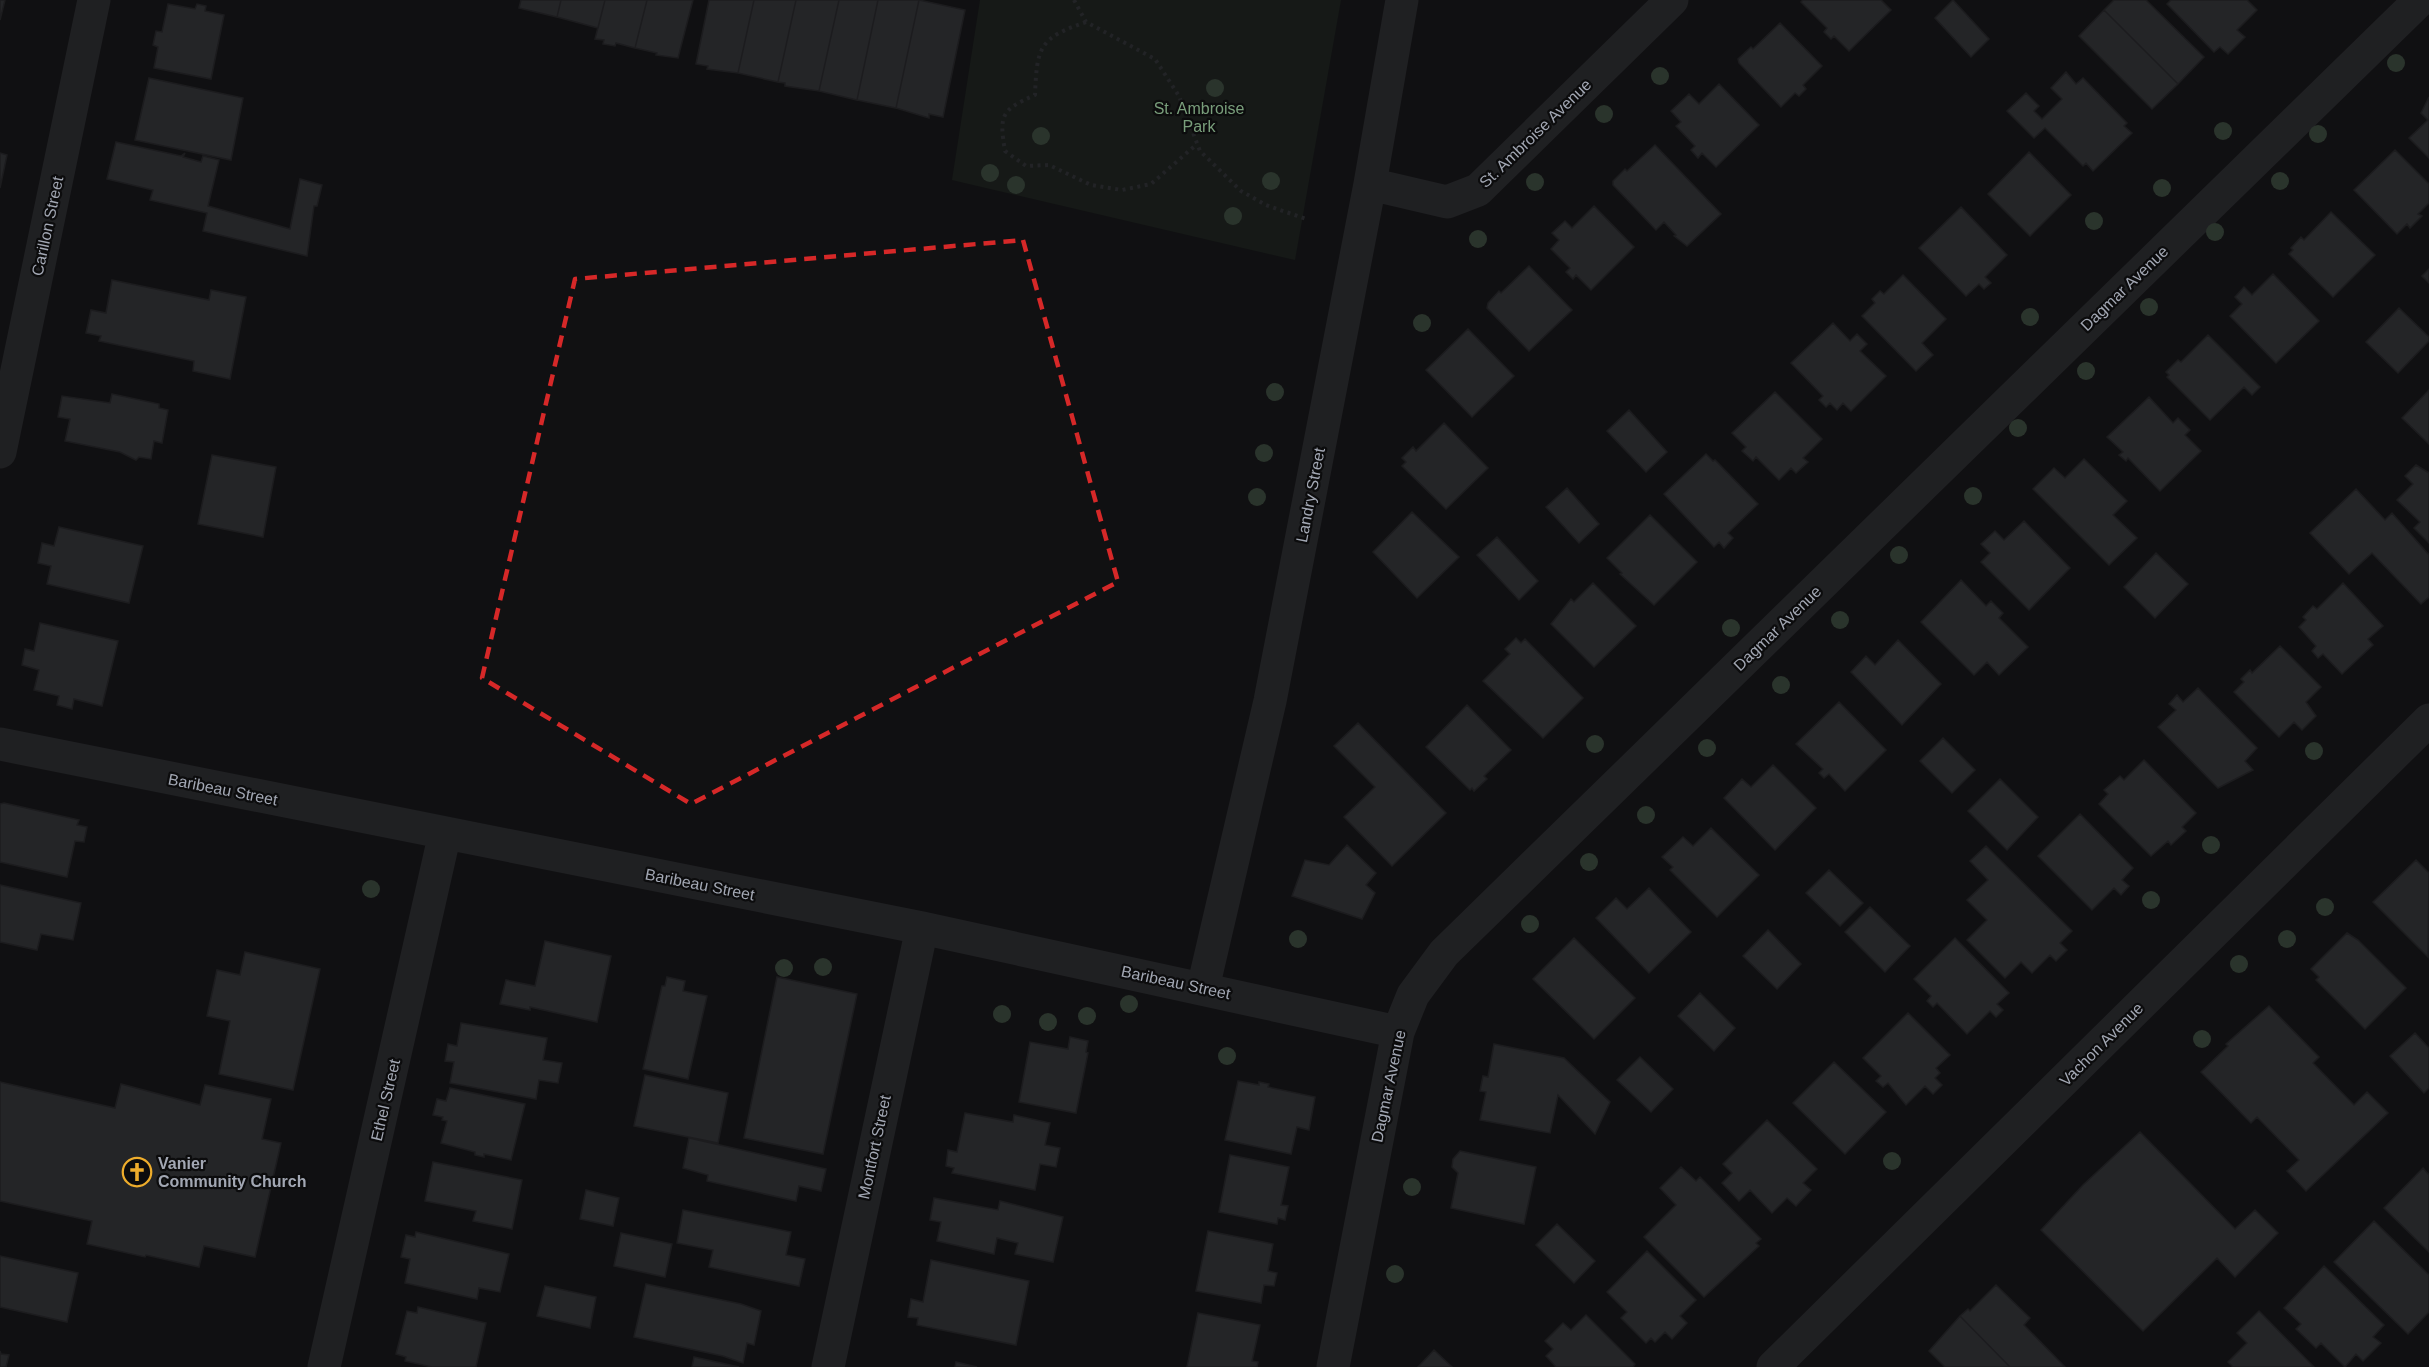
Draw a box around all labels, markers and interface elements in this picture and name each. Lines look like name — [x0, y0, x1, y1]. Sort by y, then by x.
street label: St. Ambroise Avenue — [1476, 76, 1595, 191]
park label: St. Ambroise Park — [1154, 100, 1244, 135]
street label: Carillon Street — [29, 174, 66, 277]
street label: Dagmar Avenue — [2077, 242, 2171, 334]
street label: Landry Street — [1293, 446, 1328, 544]
street label: Dagmar Avenue — [1730, 582, 1824, 674]
street label: Baribeau Street — [167, 771, 280, 809]
street label: Baribeau Street — [644, 866, 757, 904]
street label: Baribeau Street — [1120, 963, 1233, 1002]
street label: Vachon Avenue — [2056, 999, 2147, 1089]
street label: Dagmar Avenue — [1368, 1028, 1409, 1144]
street label: Ethel Street — [368, 1057, 403, 1143]
street label: Montfort Street — [855, 1093, 894, 1201]
place label: Vanier Community Church — [158, 1155, 306, 1190]
church icon: Vanier Community Church — [121, 1156, 153, 1188]

